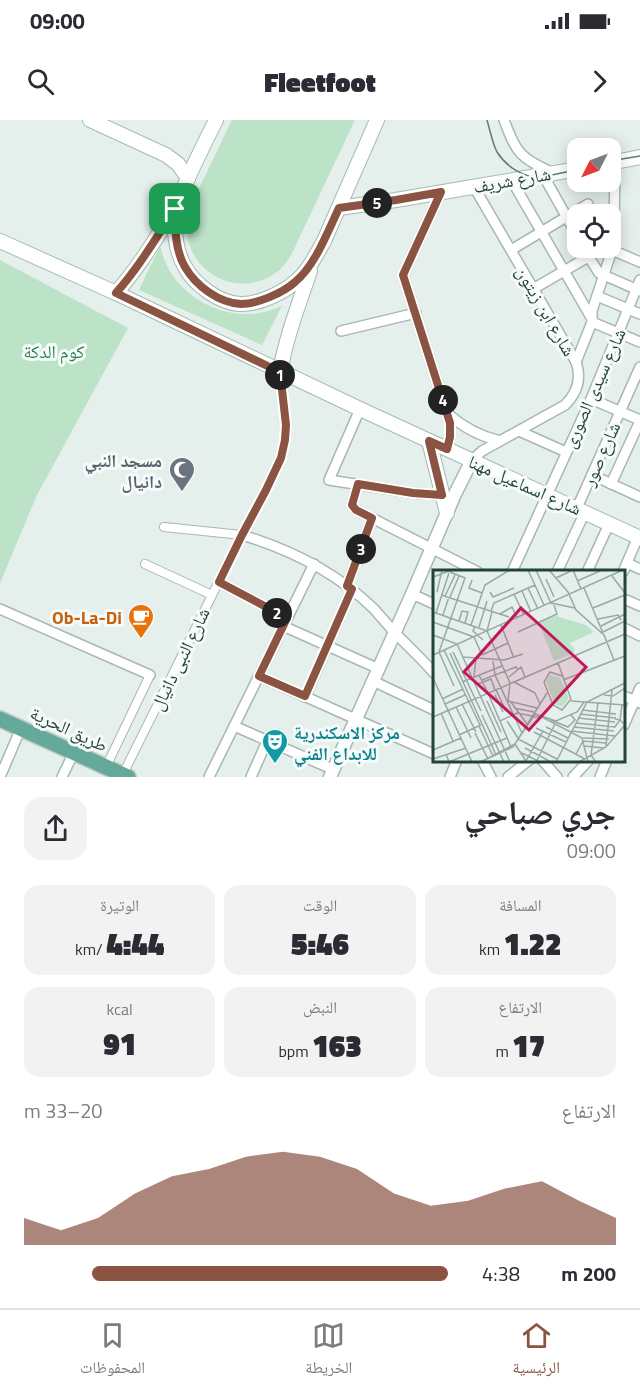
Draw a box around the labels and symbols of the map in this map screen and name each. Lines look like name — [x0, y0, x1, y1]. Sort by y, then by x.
north arrow — [567, 138, 621, 192]
street label: شارع شريف — [471, 160, 553, 200]
pin — [149, 183, 200, 234]
pin: 5 — [362, 188, 392, 218]
street label: شارع ابن زيتون — [509, 261, 583, 361]
street label: شارع سيدى الصورى — [555, 324, 633, 452]
park label: كوم الدكة — [24, 338, 85, 365]
pin: 1 — [265, 360, 295, 390]
pin: 4 — [428, 385, 458, 415]
street label: شارع صور — [574, 418, 627, 491]
place label: مسجد النبي دانيال — [84, 447, 162, 495]
street label: شارع اسماعيل مهنا — [464, 448, 586, 522]
mosque icon: مسجد النبي دانيال — [167, 455, 197, 493]
pin: 3 — [346, 534, 376, 564]
inset map — [433, 570, 625, 762]
pin: 2 — [262, 598, 292, 628]
cafe icon: Ob-La-Di — [126, 602, 156, 640]
street label: شارع النبى دانيال — [143, 603, 217, 715]
place label: Ob-La-Di — [52, 604, 122, 631]
street label: طريق الحرية — [26, 699, 112, 759]
place label: مركز الاسكندرية للابداع الفني — [294, 719, 400, 768]
theatre icon: مركز الاسكندرية للابداع الفني — [260, 727, 290, 765]

